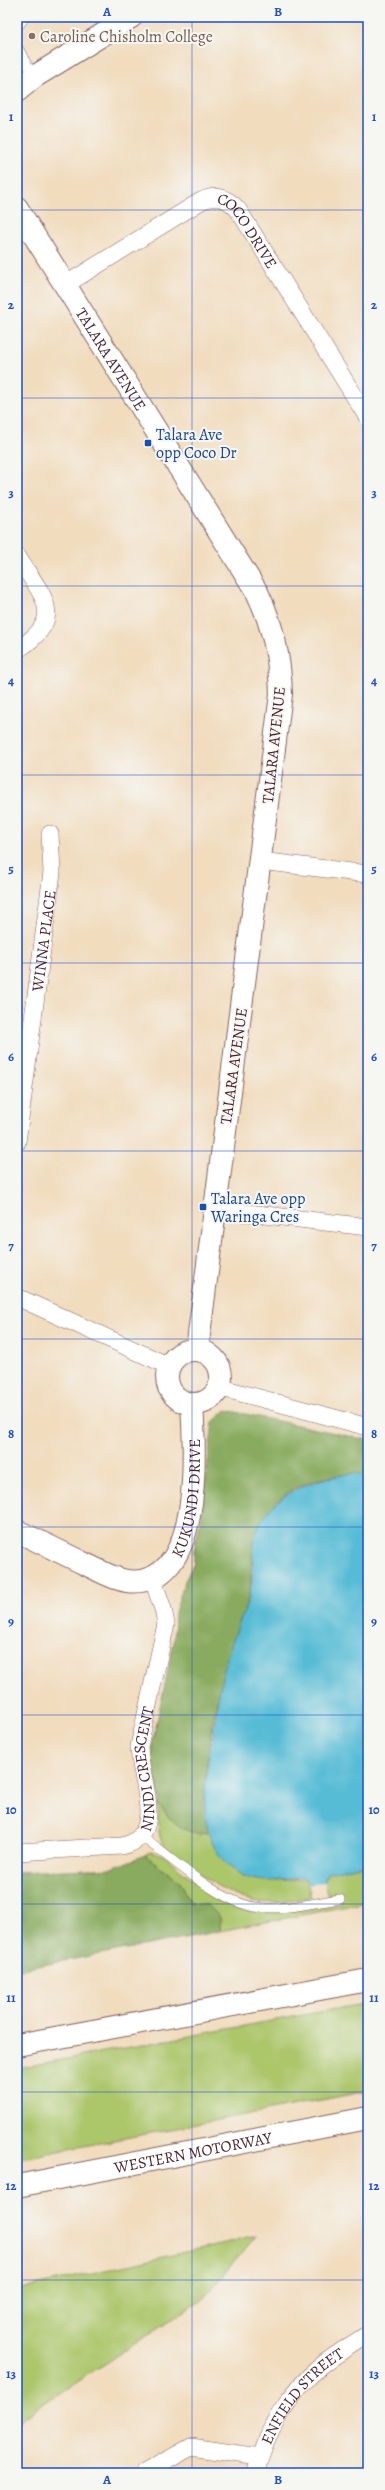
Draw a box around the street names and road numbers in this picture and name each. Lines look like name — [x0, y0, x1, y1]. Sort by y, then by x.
street label: COCO DRIVE — [214, 188, 282, 273]
street label: TALARA AVENUE — [70, 304, 151, 415]
street label: TALARA AVENUE — [257, 685, 291, 805]
street label: WINNA PLACE — [26, 889, 62, 994]
street label: TALARA AVENUE — [215, 1006, 253, 1126]
street label: KUKUNDI DRIVE — [167, 1438, 206, 1561]
street label: NINDI CRESCENT — [129, 1704, 160, 1834]
street label: WESTERN MOTORWAY — [111, 2127, 274, 2179]
street label: ENFIELD STREET — [256, 2343, 348, 2448]

